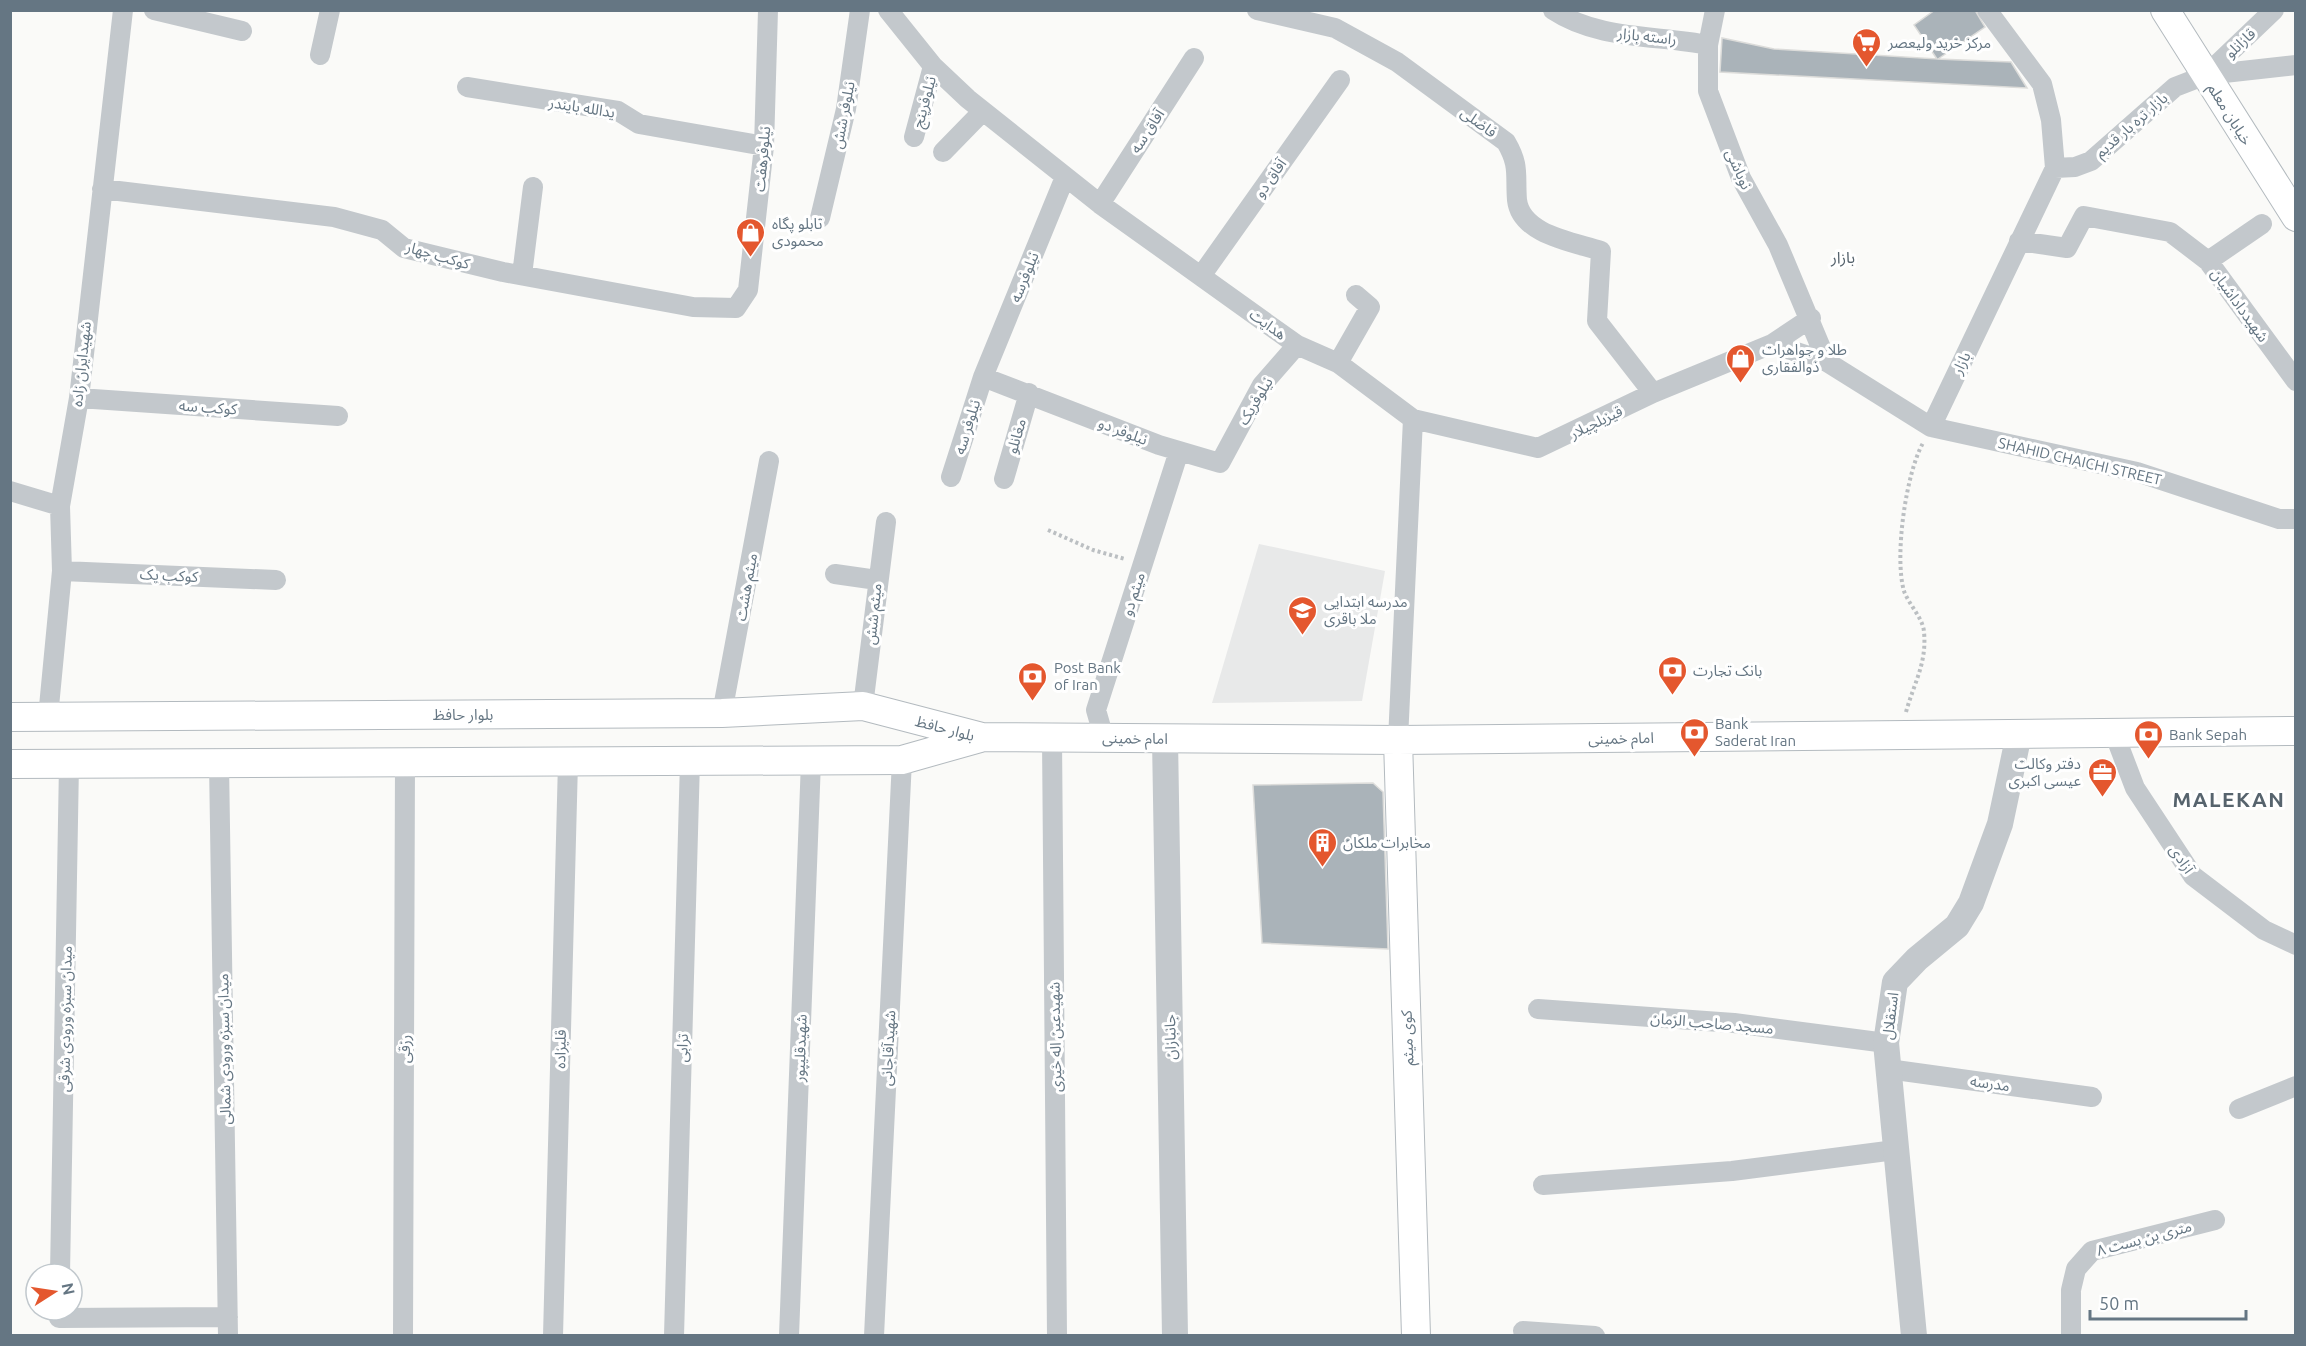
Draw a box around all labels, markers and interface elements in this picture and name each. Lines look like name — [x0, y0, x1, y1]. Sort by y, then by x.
street label: راسته بازار — [1615, 24, 1677, 49]
street label: قازانلو — [2221, 25, 2260, 62]
supermarket icon: مرکز خرید ولیعصر — [1851, 26, 1883, 68]
place label: مرکز خرید ولیعصر — [1887, 34, 1991, 52]
street label: نیلوفرپنج — [909, 74, 943, 131]
street label: نیلوفر شش — [828, 80, 859, 150]
street label: خیابان معلم — [2202, 80, 2256, 150]
street label: بازار تره بار قدیم — [2091, 89, 2173, 163]
street label: یدالله بایندر — [547, 93, 616, 122]
street label: فاضلی — [1457, 103, 1500, 142]
street label: آفاق سه — [1127, 105, 1169, 157]
street label: نیلوفرهفت — [751, 126, 774, 193]
street label: نوباشی — [1722, 146, 1755, 192]
street label: آفاق دو — [1251, 155, 1291, 201]
place label: تابلو پگاه محمودی — [772, 215, 824, 250]
shop icon: تابلو پگاه محمودی — [735, 216, 767, 258]
street label: کوکب چهار — [403, 238, 473, 274]
district label: بازار — [1830, 248, 1855, 267]
street label: نیلوفرسه — [1006, 249, 1043, 305]
street label: شهیدداداشیان — [2207, 265, 2272, 346]
street label: هدایت — [1246, 305, 1290, 343]
street label: شهیدایران زاده — [68, 320, 95, 408]
place label: طلا و جواهرات ذوالفقاری — [1762, 341, 1847, 376]
shop icon: طلا و جواهرات ذوالفقاری — [1725, 342, 1757, 384]
street label: بازار — [1948, 349, 1974, 378]
street label: نیلوفریک — [1234, 374, 1277, 428]
street label: کوکب سه — [178, 396, 238, 419]
street label: نیلوفر سه — [951, 398, 984, 457]
street label: قیزیلچیلار — [1566, 402, 1626, 444]
street label: نیلوفر دو — [1096, 414, 1150, 449]
street label: مغانلو — [1003, 417, 1030, 456]
street label: SHAHID CHAICHI STREET — [1997, 434, 2164, 488]
street label: میثم هشت — [732, 552, 763, 623]
street label: کوکب یک — [139, 565, 199, 586]
street label: میثم دو — [1118, 570, 1151, 619]
street label: میثم شش — [861, 582, 888, 646]
place label: مدرسه ابتدایی ملا باقری — [1324, 593, 1408, 628]
school or university icon: مدرسه ابتدایی ملا باقری — [1287, 594, 1319, 636]
bank icon: بانک تجارت — [1656, 654, 1688, 696]
place label: Post Bank of Iran — [1054, 659, 1121, 693]
bank icon: Post Bank of Iran — [1017, 660, 1049, 702]
place label: بانک تجارت — [1693, 662, 1762, 680]
street label: بلوار حافظ — [433, 706, 493, 724]
street label: بلوار حافظ — [913, 712, 976, 745]
place label: Bank Saderat Iran — [1715, 715, 1796, 749]
bank icon: Bank Saderat Iran — [1678, 716, 1710, 758]
bank icon: Bank Sepah — [2132, 718, 2164, 760]
place label: Bank Sepah — [2169, 726, 2247, 743]
street label: امام خمینی — [1102, 729, 1168, 750]
street label: امام خمینی — [1588, 729, 1654, 750]
place label: دفتر وکالت عیسی اکبری — [2008, 755, 2081, 790]
office icon: دفتر وکالت عیسی اکبری — [2086, 756, 2118, 798]
district label: MALEKAN — [2173, 787, 2285, 811]
building icon: مخابرات ملکان — [1306, 826, 1338, 868]
place label: مخابرات ملکان — [1343, 834, 1431, 852]
street label: آزادی — [2166, 841, 2198, 878]
street label: میدان سبزه ورودی شرقی — [55, 946, 76, 1092]
street label: میدان سبزه ورودی شمالی — [214, 973, 235, 1125]
street label: شهیدعین اله خیری — [1046, 981, 1065, 1092]
street label: استقلال — [1879, 991, 1902, 1041]
street label: شهیدآقاجانی — [878, 1009, 899, 1086]
street label: کوی میثم — [1398, 1009, 1419, 1066]
street label: مسجد صاحب الزمان — [1650, 1009, 1774, 1038]
street label: شهیدقلیپور — [790, 1014, 812, 1083]
street label: جانبازان — [1161, 1014, 1180, 1060]
street label: قلیزاده — [551, 1029, 570, 1069]
street label: ترابی — [673, 1033, 692, 1063]
street label: رزقی — [396, 1035, 414, 1063]
street label: مدرسه — [1969, 1072, 2011, 1095]
street label: ۸ متری بن بست — [2095, 1217, 2194, 1260]
north arrow — [24, 1262, 84, 1322]
text: N — [59, 1281, 79, 1297]
scale bar — [2090, 1283, 2246, 1321]
text: 50 m — [2099, 1293, 2139, 1313]

